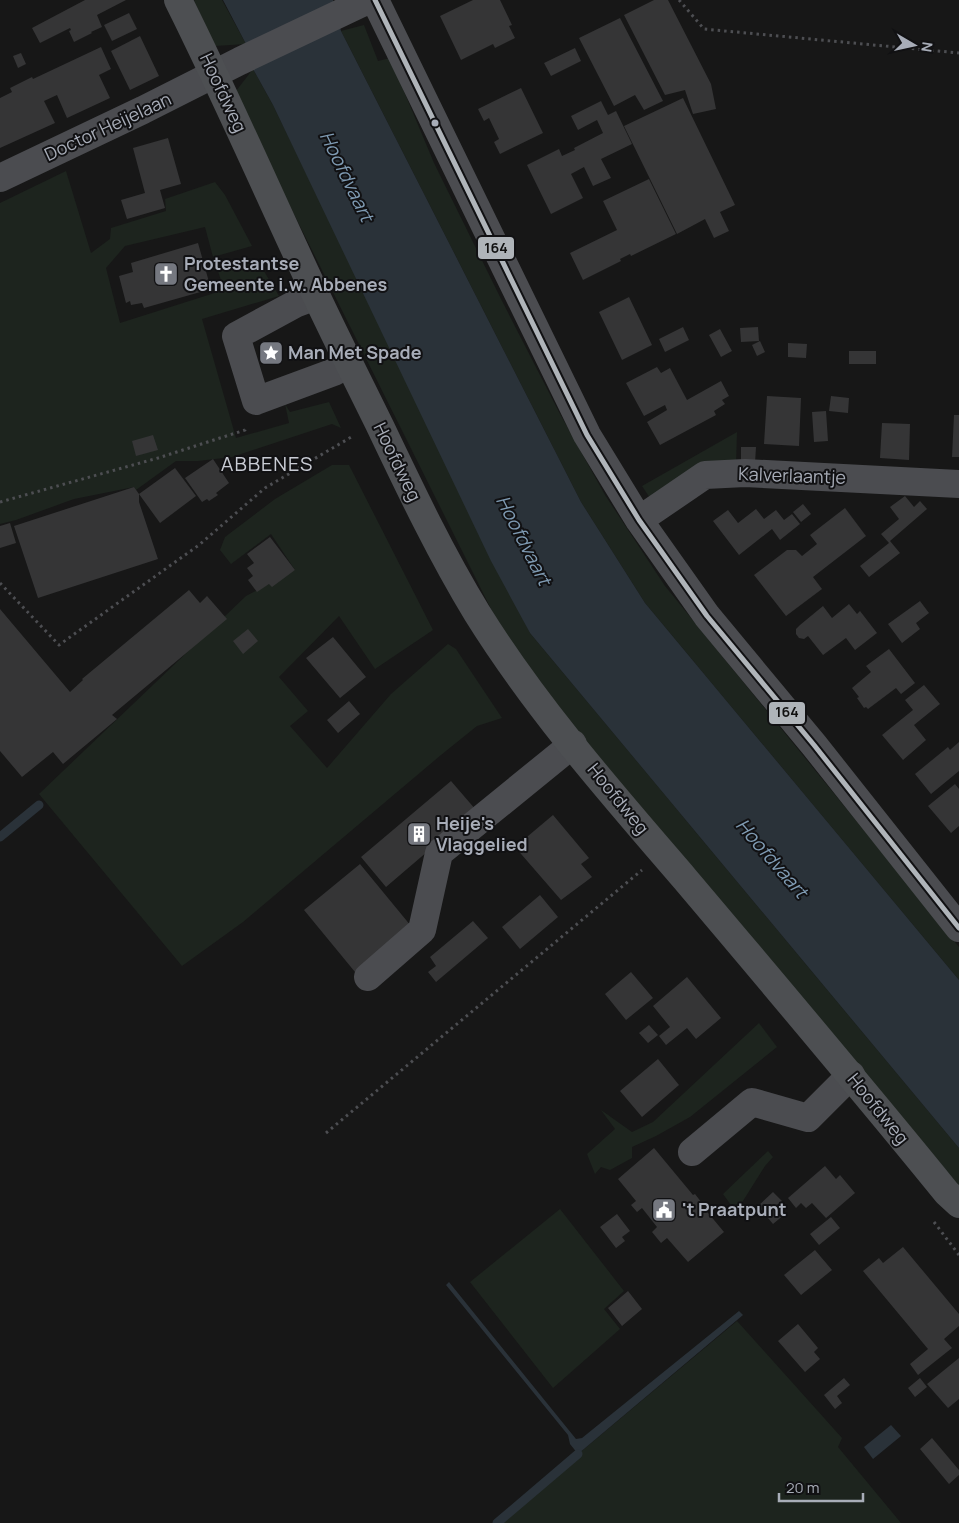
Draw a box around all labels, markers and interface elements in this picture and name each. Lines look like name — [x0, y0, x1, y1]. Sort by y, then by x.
north arrow — [889, 20, 939, 70]
text: N — [917, 41, 938, 54]
street label: Hoofdweg — [195, 49, 253, 136]
street label: Doctor Heijelaan — [40, 86, 175, 166]
unlabelled marker — [430, 118, 440, 128]
water label: Hoofdvaart — [314, 126, 381, 228]
line badge: 164 — [477, 236, 515, 260]
text: 164 — [484, 238, 508, 257]
place label: Protestantse Gemeente i.w. Abbenes — [184, 251, 388, 296]
church icon: Protestantse Gemeente i.w. Abbenes — [153, 261, 179, 287]
place icon: Man Met Spade — [258, 340, 284, 366]
place label: Man Met Spade — [288, 340, 422, 364]
street label: Hoofdweg — [368, 418, 427, 505]
district label: ABBENES — [221, 450, 313, 477]
street label: Kalverlaantje — [738, 461, 846, 489]
water label: Hoofdvaart — [490, 491, 559, 592]
line badge: 164 — [768, 701, 806, 725]
text: 164 — [775, 702, 799, 721]
street label: Hoofdweg — [583, 758, 655, 839]
place label: Heije's Vlaggelied — [436, 811, 528, 856]
water label: Hoofdvaart — [730, 813, 815, 905]
building icon: Heije's Vlaggelied — [406, 821, 432, 847]
street label: Hoofdweg — [843, 1068, 915, 1149]
public building icon: 't Praatpunt — [651, 1197, 677, 1223]
place label: 't Praatpunt — [682, 1197, 786, 1221]
scale bar — [779, 1470, 863, 1502]
text: 20 m — [786, 1477, 819, 1498]

